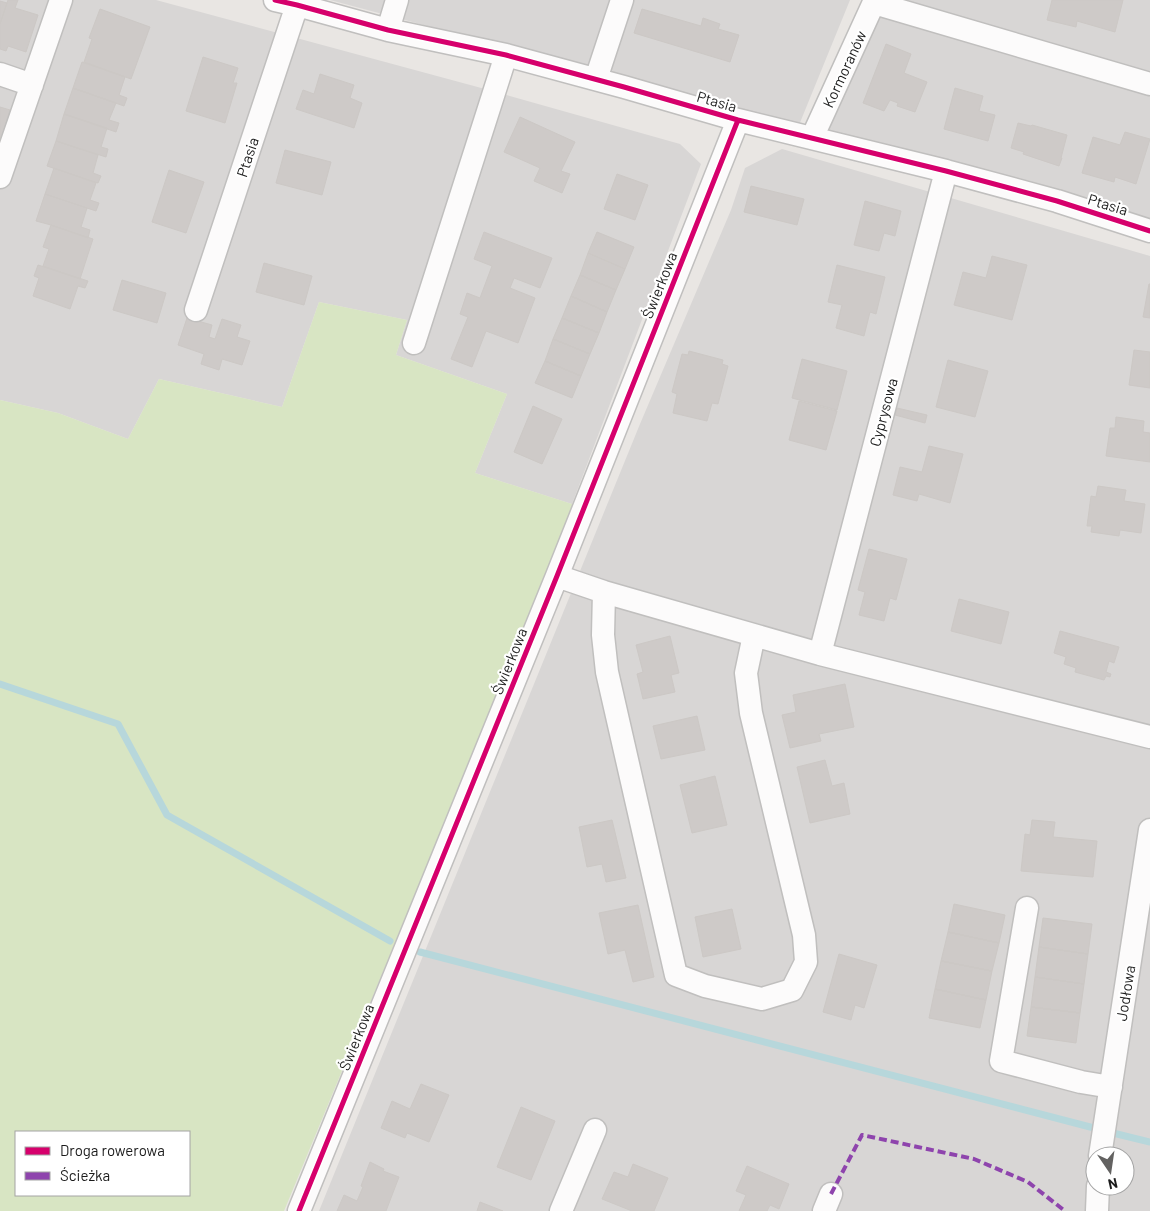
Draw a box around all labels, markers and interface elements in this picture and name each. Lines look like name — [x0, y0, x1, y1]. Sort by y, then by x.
street label: Kormoranów — [818, 28, 870, 110]
street label: Ptasia — [695, 87, 739, 115]
street label: Ptasia — [232, 135, 262, 179]
street label: Ptasia — [1086, 189, 1130, 219]
street label: Świerkowa — [637, 249, 681, 321]
street label: Cyprysowa — [865, 376, 901, 448]
street label: Świerkowa — [487, 625, 531, 697]
street label: Jodłowa — [1112, 964, 1138, 1022]
street label: Świerkowa — [334, 1001, 378, 1073]
legend — [15, 1131, 190, 1196]
text: Droga rowerowa — [60, 1141, 165, 1159]
north arrow — [1085, 1146, 1135, 1196]
text: Ścieżka — [60, 1166, 110, 1184]
text: N — [1107, 1175, 1119, 1193]

